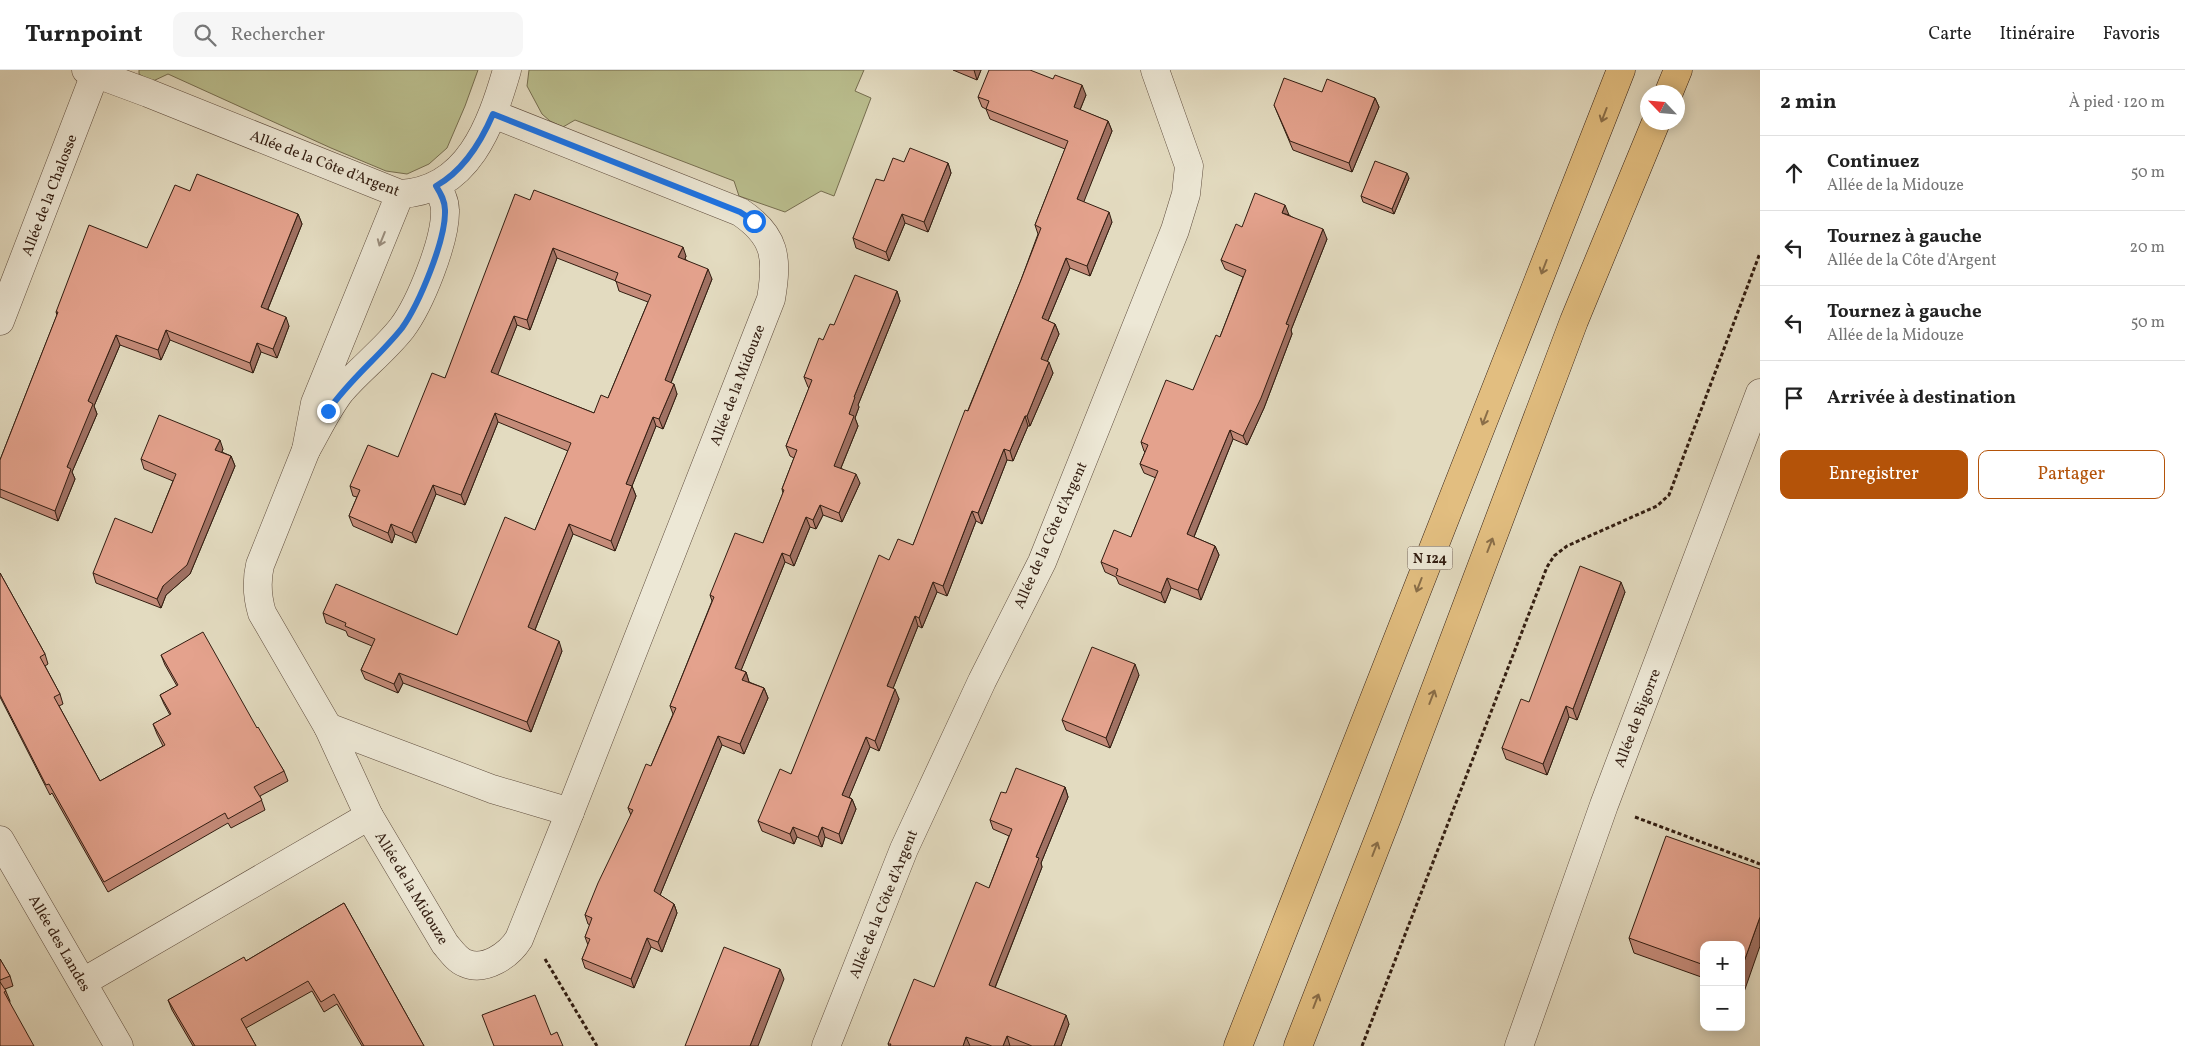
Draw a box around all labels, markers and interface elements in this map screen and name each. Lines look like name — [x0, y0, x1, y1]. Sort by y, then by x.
search box — [173, 12, 523, 57]
text: Turnpoint — [25, 18, 143, 52]
icon: search — [191, 21, 219, 49]
text: Rechercher — [231, 22, 325, 48]
text: Carte — [1928, 22, 1971, 47]
text: Itinéraire — [1999, 22, 2075, 47]
text: Favoris — [2103, 22, 2160, 47]
north arrow — [1640, 85, 1685, 130]
text: 2 min — [1780, 88, 1837, 117]
text: À pied · 120 m — [2069, 92, 2165, 114]
one-way arrow — [1598, 108, 1607, 123]
street label: Allée de la Côte d'Argent — [246, 126, 402, 203]
street label: Allée de la Chalosse — [17, 132, 83, 259]
text: Continuez — [1827, 149, 1919, 175]
icon: ahead — [1780, 159, 1808, 187]
text: 50 m — [2131, 162, 2165, 184]
text: Allée de la Midouze — [1827, 175, 1964, 197]
route start — [743, 210, 766, 233]
text: Tournez à gauche — [1827, 224, 1982, 250]
one-way arrow — [377, 231, 387, 246]
icon: left — [1780, 234, 1808, 262]
text: 20 m — [2130, 237, 2165, 259]
text: Allée de la Côte d'Argent — [1827, 250, 1997, 272]
one-way arrow — [1539, 258, 1548, 274]
text: Tournez à gauche — [1827, 299, 1982, 325]
icon: left — [1780, 309, 1808, 337]
text: 50 m — [2131, 312, 2165, 334]
street label: Allée de la Midouze — [706, 322, 771, 449]
text: Allée de la Midouze — [1827, 325, 1964, 347]
icon: arrive — [1780, 384, 1808, 412]
text: Arrivée à destination — [1827, 385, 2016, 411]
route end — [317, 400, 340, 423]
one-way arrow — [1479, 410, 1489, 425]
button: Enregistrer — [1780, 450, 1968, 499]
button: Partager — [1978, 450, 2165, 499]
street label: Allée de la Côte d'Argent — [1009, 459, 1093, 613]
one-way arrow — [1485, 538, 1495, 553]
road number: N 124 — [1408, 546, 1452, 569]
one-way arrow — [1414, 577, 1423, 592]
street label: Allée de Bigorre — [1610, 666, 1667, 771]
one-way arrow — [1428, 690, 1437, 706]
street label: Allée de la Côte d'Argent — [845, 827, 924, 982]
street label: Allée de la Midouze — [369, 828, 453, 949]
one-way arrow — [1371, 842, 1380, 857]
street label: Allée des Landes — [22, 891, 95, 996]
map controls — [1700, 941, 1745, 1031]
button: + — [1700, 941, 1745, 986]
button: − — [1700, 986, 1745, 1031]
one-way arrow — [1312, 993, 1321, 1008]

